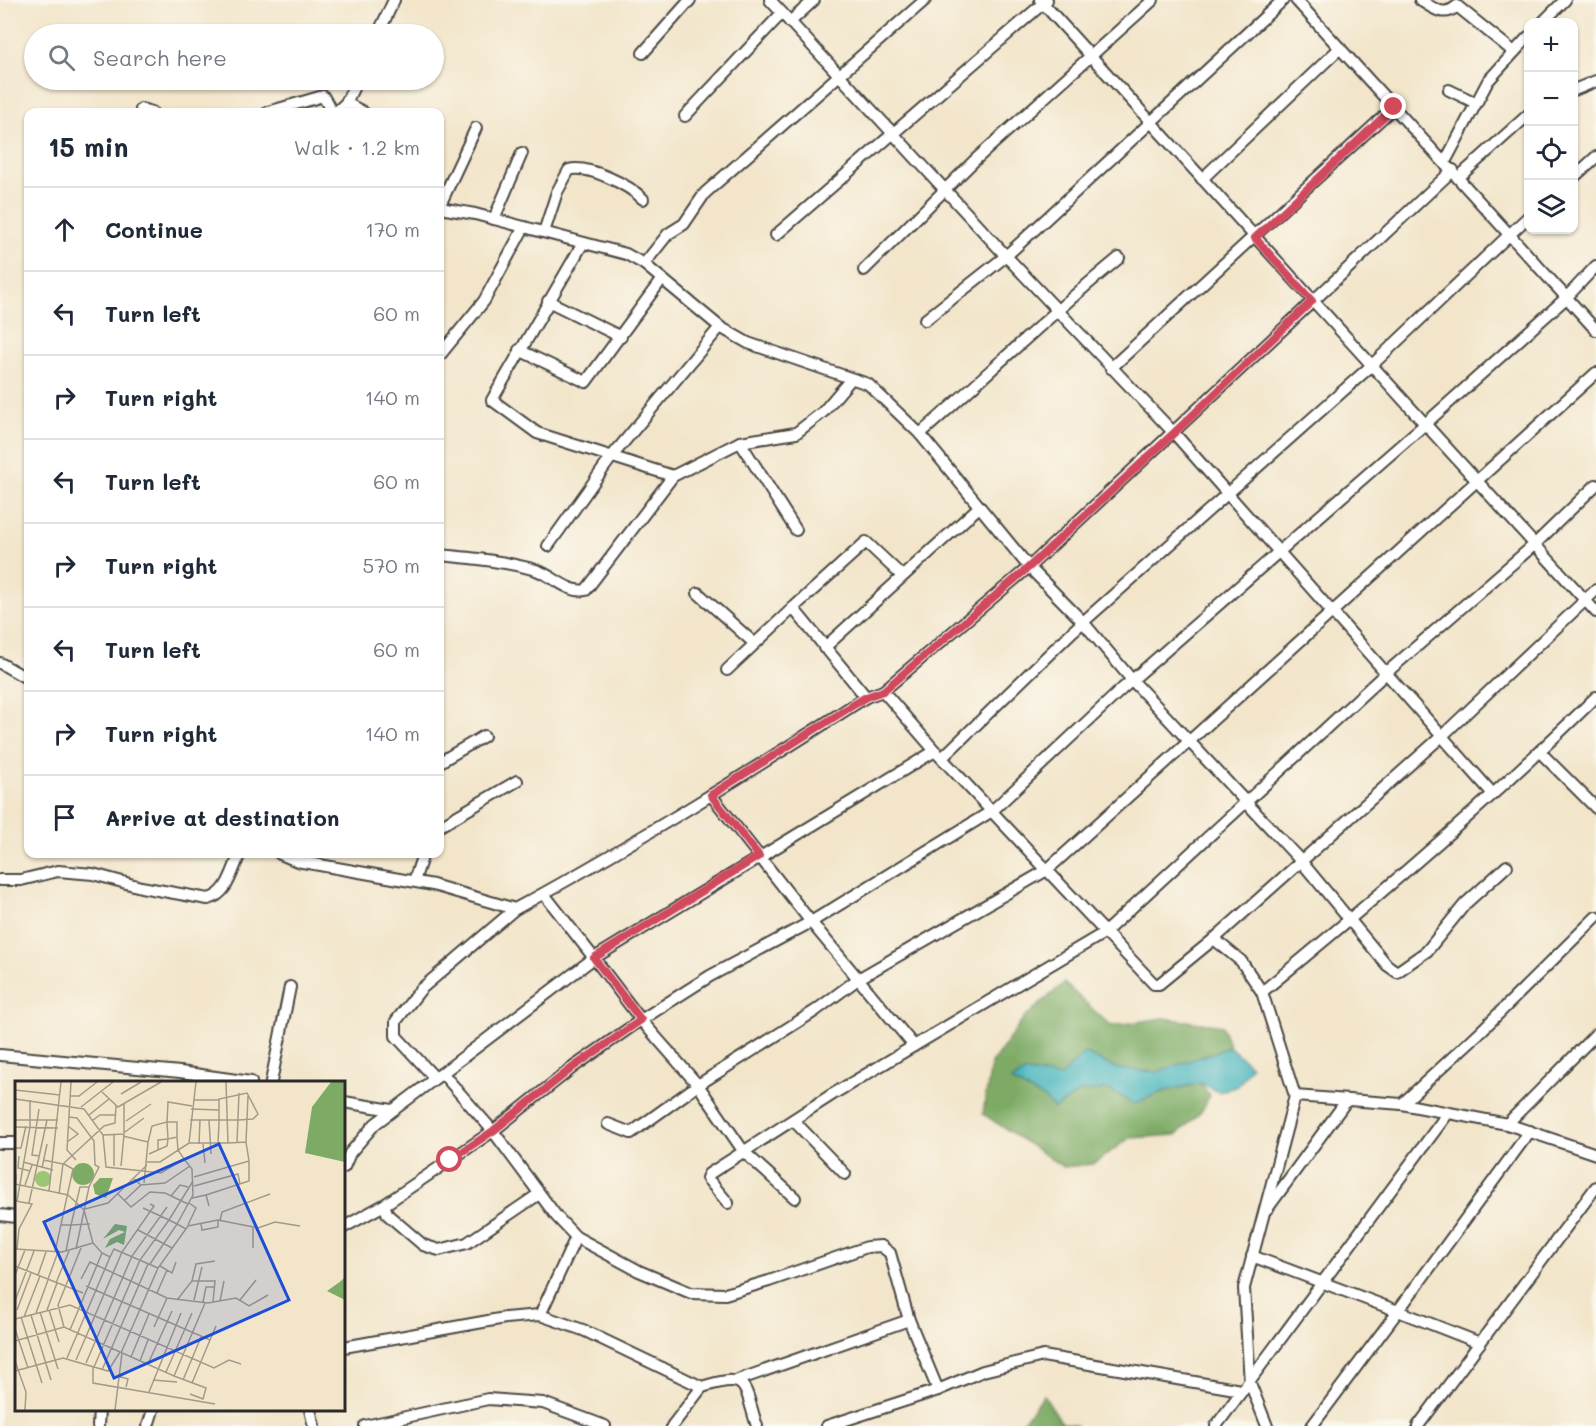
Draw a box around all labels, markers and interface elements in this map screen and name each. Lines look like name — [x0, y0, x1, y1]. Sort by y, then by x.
map controls — [1524, 18, 1578, 234]
button: + — [1524, 18, 1578, 72]
search box — [24, 24, 444, 90]
icon: search — [45, 41, 78, 74]
text: Search here — [93, 43, 227, 72]
button: − — [1524, 72, 1578, 126]
route end — [1380, 93, 1406, 119]
button: locate — [1524, 126, 1578, 180]
text: 15 min — [48, 130, 128, 164]
text: Walk · 1.2 km — [294, 134, 420, 160]
button: layers — [1524, 180, 1578, 234]
icon: ahead — [48, 213, 81, 246]
text: Continue — [105, 215, 203, 244]
text: 170 m — [365, 216, 420, 242]
icon: left — [48, 297, 81, 330]
text: Turn left — [105, 299, 201, 328]
text: 60 m — [373, 300, 420, 326]
icon: right — [48, 381, 81, 414]
text: Turn right — [105, 383, 217, 412]
text: 140 m — [365, 384, 420, 410]
icon: left — [48, 465, 81, 498]
text: Turn left — [105, 467, 201, 496]
text: 60 m — [373, 468, 420, 494]
icon: right — [48, 549, 81, 582]
text: Turn right — [105, 551, 217, 580]
text: 570 m — [363, 552, 420, 578]
icon: left — [48, 633, 81, 666]
text: Turn left — [105, 635, 201, 664]
text: 60 m — [373, 636, 420, 662]
icon: right — [48, 717, 81, 750]
text: Turn right — [105, 719, 217, 748]
text: 140 m — [365, 720, 420, 746]
icon: arrive — [48, 801, 81, 834]
text: Arrive at destination — [105, 803, 340, 832]
inset map — [15, 1081, 345, 1411]
route start — [436, 1146, 462, 1172]

